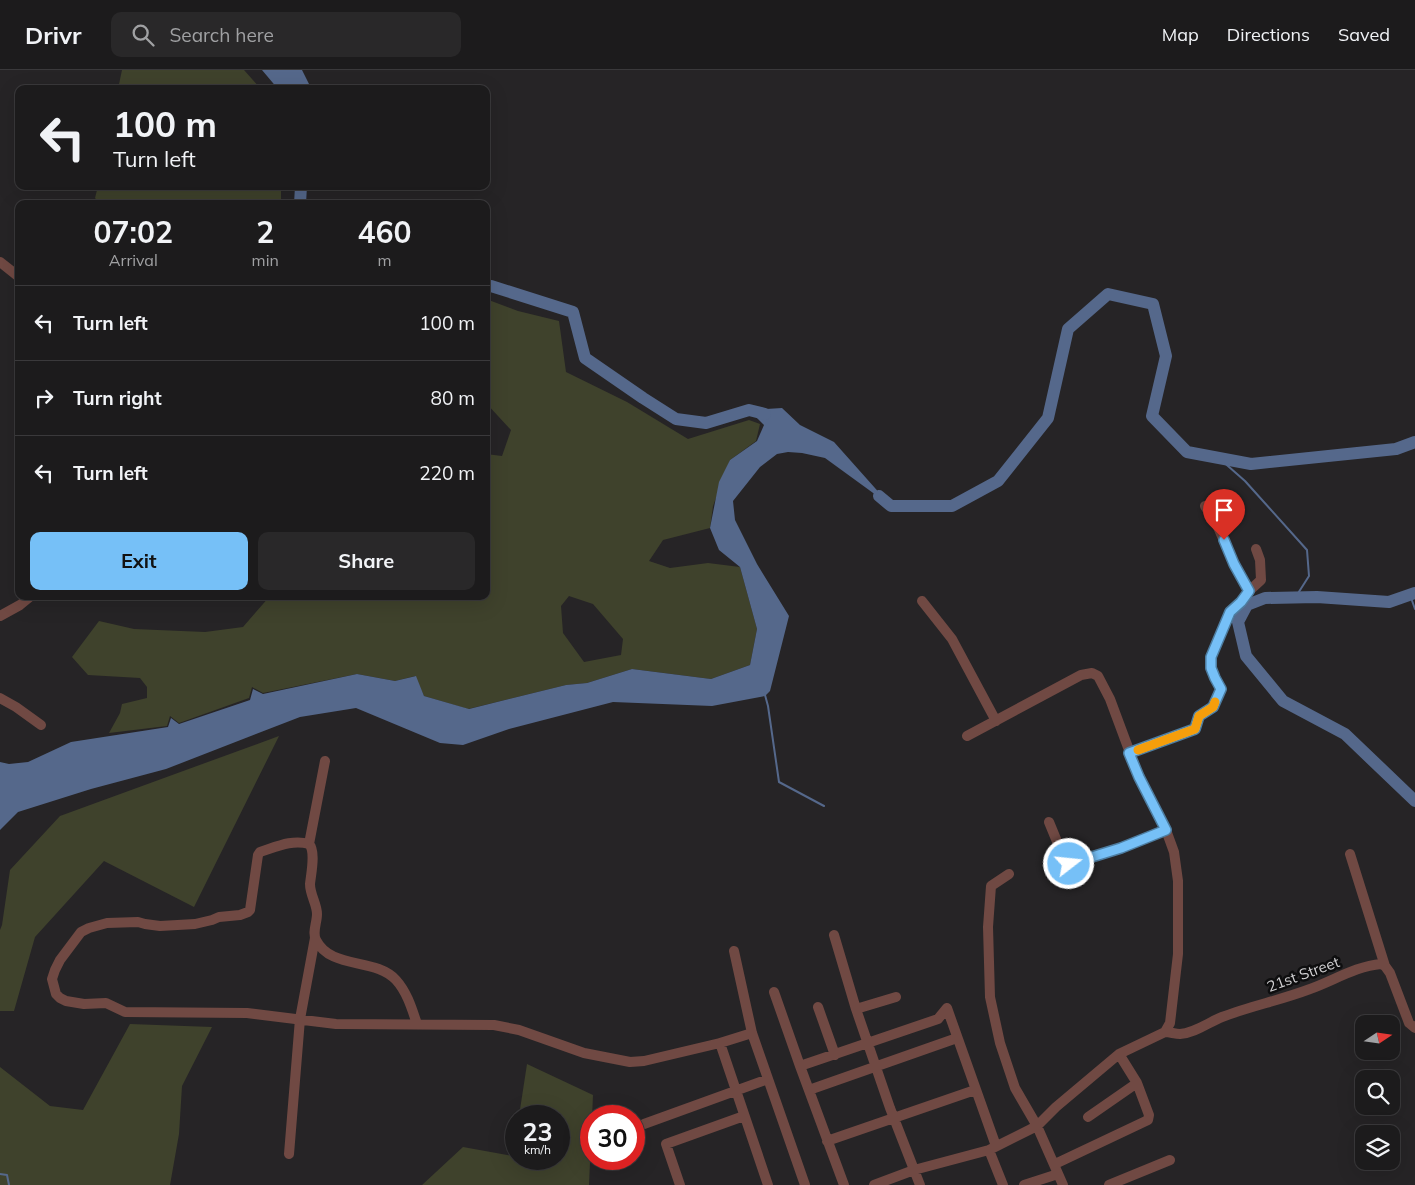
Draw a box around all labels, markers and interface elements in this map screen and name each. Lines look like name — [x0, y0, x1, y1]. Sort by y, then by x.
search box — [111, 12, 461, 57]
text: Drivr — [25, 20, 81, 50]
icon: search — [129, 21, 157, 49]
text: Search here — [169, 23, 274, 47]
text: Map — [1162, 23, 1199, 46]
text: Directions — [1227, 23, 1310, 46]
text: Saved — [1338, 23, 1390, 46]
text: 100 m — [113, 102, 217, 146]
icon: left — [30, 105, 95, 170]
text: Turn left — [113, 145, 196, 173]
text: 07:02 — [94, 213, 173, 251]
text: 2 — [256, 213, 274, 251]
text: 460 — [357, 213, 411, 251]
text: Arrival — [109, 250, 158, 270]
text: min — [252, 250, 279, 270]
text: m — [377, 250, 391, 270]
icon: left — [30, 309, 58, 337]
text: Turn left — [73, 311, 148, 335]
text: 100 m — [419, 311, 475, 335]
icon: right — [30, 384, 58, 412]
text: Turn right — [73, 386, 162, 410]
text: 80 m — [431, 386, 475, 410]
icon: left — [30, 459, 58, 487]
text: Turn left — [73, 461, 148, 485]
text: 220 m — [419, 461, 475, 485]
pin — [1203, 489, 1245, 540]
icon: arrive — [1210, 496, 1238, 524]
button: Exit — [30, 532, 248, 590]
button: Share — [258, 532, 475, 590]
position arrow — [1042, 837, 1094, 889]
street label: 21st Street — [1264, 952, 1342, 996]
north arrow — [1355, 1015, 1400, 1060]
map controls — [1355, 1015, 1400, 1170]
button: search — [1355, 1070, 1400, 1115]
speed limit sign: 30 — [580, 1105, 645, 1170]
text: 23 — [522, 1116, 553, 1147]
button: layers — [1355, 1125, 1400, 1170]
text: km/h — [524, 1142, 551, 1157]

